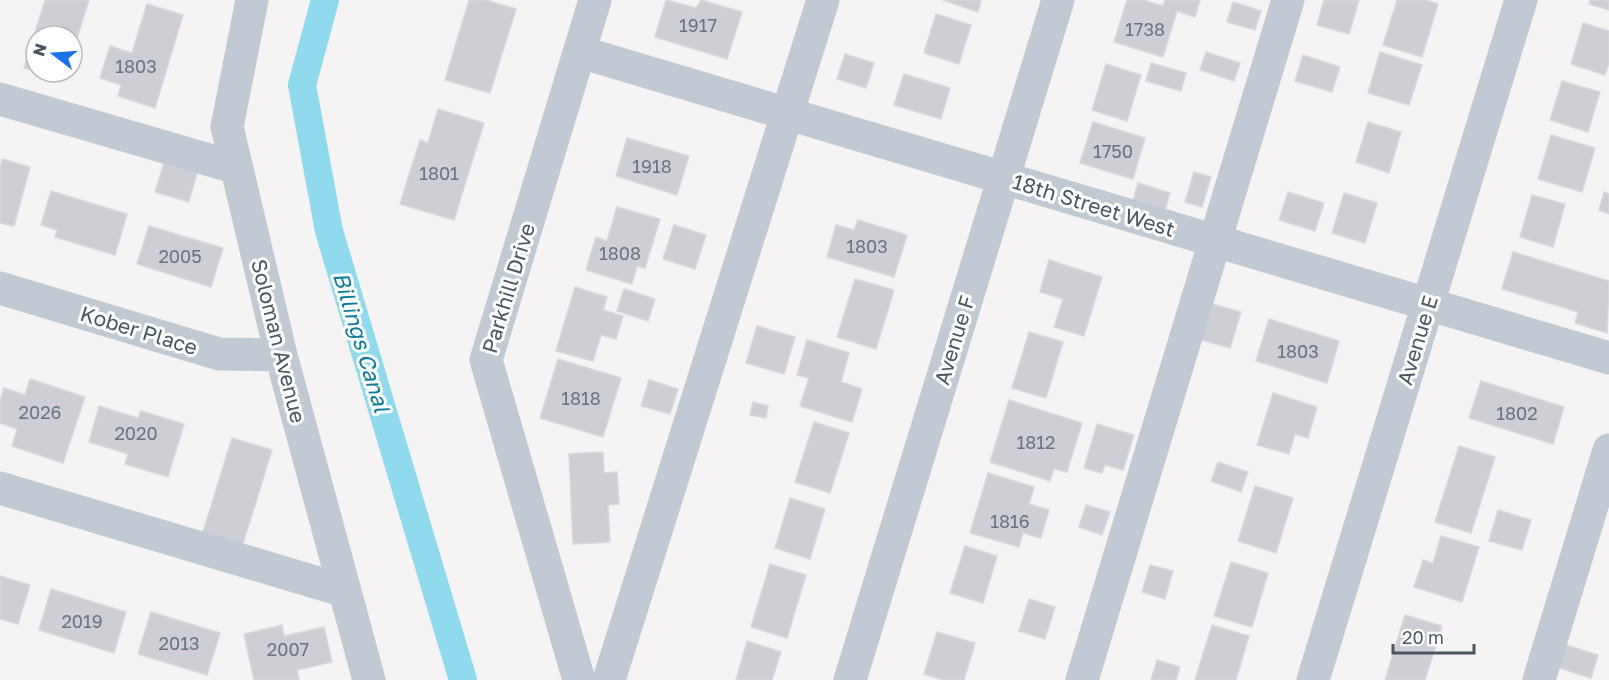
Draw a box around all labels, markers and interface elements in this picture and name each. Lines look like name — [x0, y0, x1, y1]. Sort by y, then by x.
house number: 1917 — [679, 14, 717, 36]
house number: 1738 — [1125, 18, 1165, 40]
north arrow — [24, 24, 84, 84]
text: N — [28, 41, 51, 58]
house number: 1803 — [115, 55, 157, 77]
house number: 1750 — [1093, 140, 1133, 162]
house number: 1918 — [632, 155, 672, 177]
house number: 1801 — [419, 162, 459, 184]
street label: 18th Street West — [1010, 168, 1178, 242]
street label: Parkhill Drive — [476, 220, 540, 356]
house number: 1803 — [846, 235, 888, 257]
house number: 1808 — [599, 242, 641, 264]
house number: 2005 — [158, 245, 202, 267]
street label: Soloman Avenue — [246, 256, 312, 426]
water label: Billings Canal — [328, 269, 396, 416]
street label: Avenue F — [928, 292, 980, 388]
street label: Avenue E — [1391, 292, 1443, 388]
street label: Kober Place — [77, 300, 201, 360]
house number: 1803 — [1277, 340, 1319, 362]
house number: 1818 — [561, 387, 601, 409]
house number: 2026 — [19, 401, 61, 423]
house number: 1802 — [1496, 402, 1538, 424]
house number: 2020 — [114, 422, 158, 444]
house number: 1812 — [1017, 431, 1055, 453]
house number: 1816 — [990, 510, 1030, 532]
house number: 2019 — [61, 610, 103, 632]
scale bar — [1393, 617, 1474, 655]
text: 20 m — [1402, 626, 1444, 648]
house number: 2013 — [159, 632, 199, 654]
house number: 2007 — [267, 638, 309, 660]

